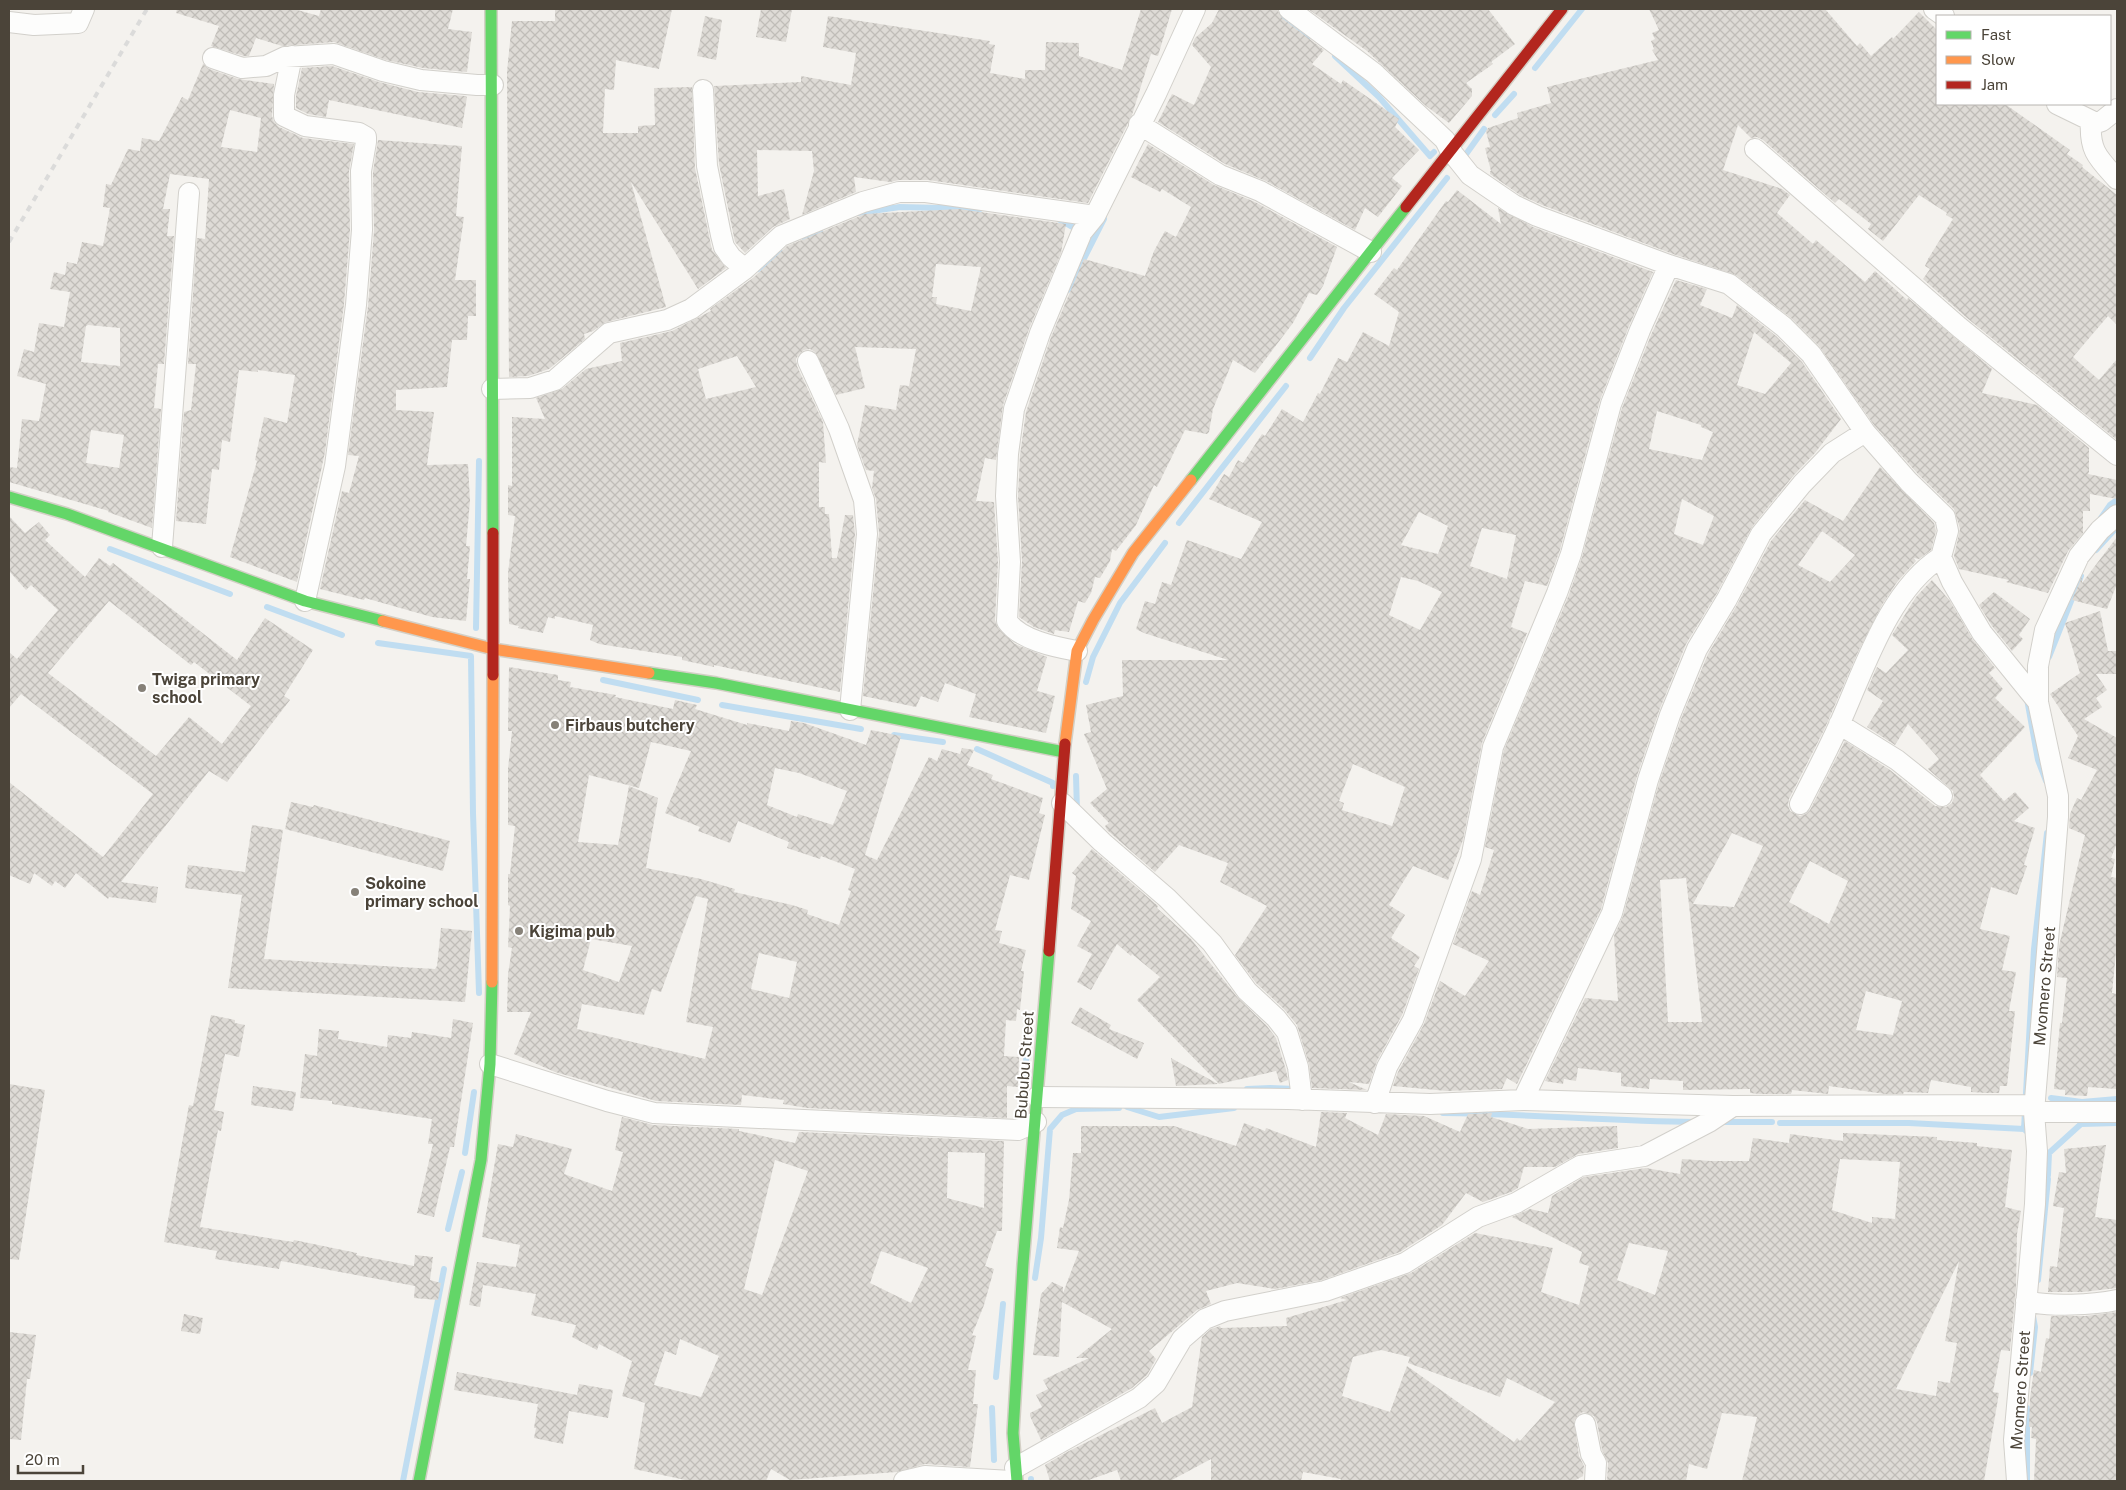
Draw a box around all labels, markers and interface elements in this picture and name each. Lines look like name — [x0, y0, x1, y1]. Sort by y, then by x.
legend — [1936, 15, 2111, 105]
text: Fast — [1981, 26, 2011, 43]
text: Slow — [1981, 51, 2016, 68]
text: Jam — [1981, 76, 2008, 93]
place label: Twiga primary school — [152, 670, 260, 707]
marker: Twiga primary school — [136, 682, 148, 694]
place label: Firbaus butchery — [565, 716, 695, 735]
marker: Firbaus butchery — [549, 719, 561, 731]
place label: Sokoine primary school — [365, 874, 479, 911]
marker: Sokoine primary school — [349, 886, 361, 898]
place label: Kigima pub — [529, 922, 615, 941]
marker: Kigima pub — [513, 925, 525, 937]
street label: Mvomero Street — [2030, 926, 2059, 1047]
street label: Bububu Street — [1011, 1010, 1038, 1120]
street label: Mvomero Street — [2007, 1330, 2034, 1450]
scale bar — [18, 1442, 82, 1474]
text: 20 m — [25, 1451, 60, 1468]

